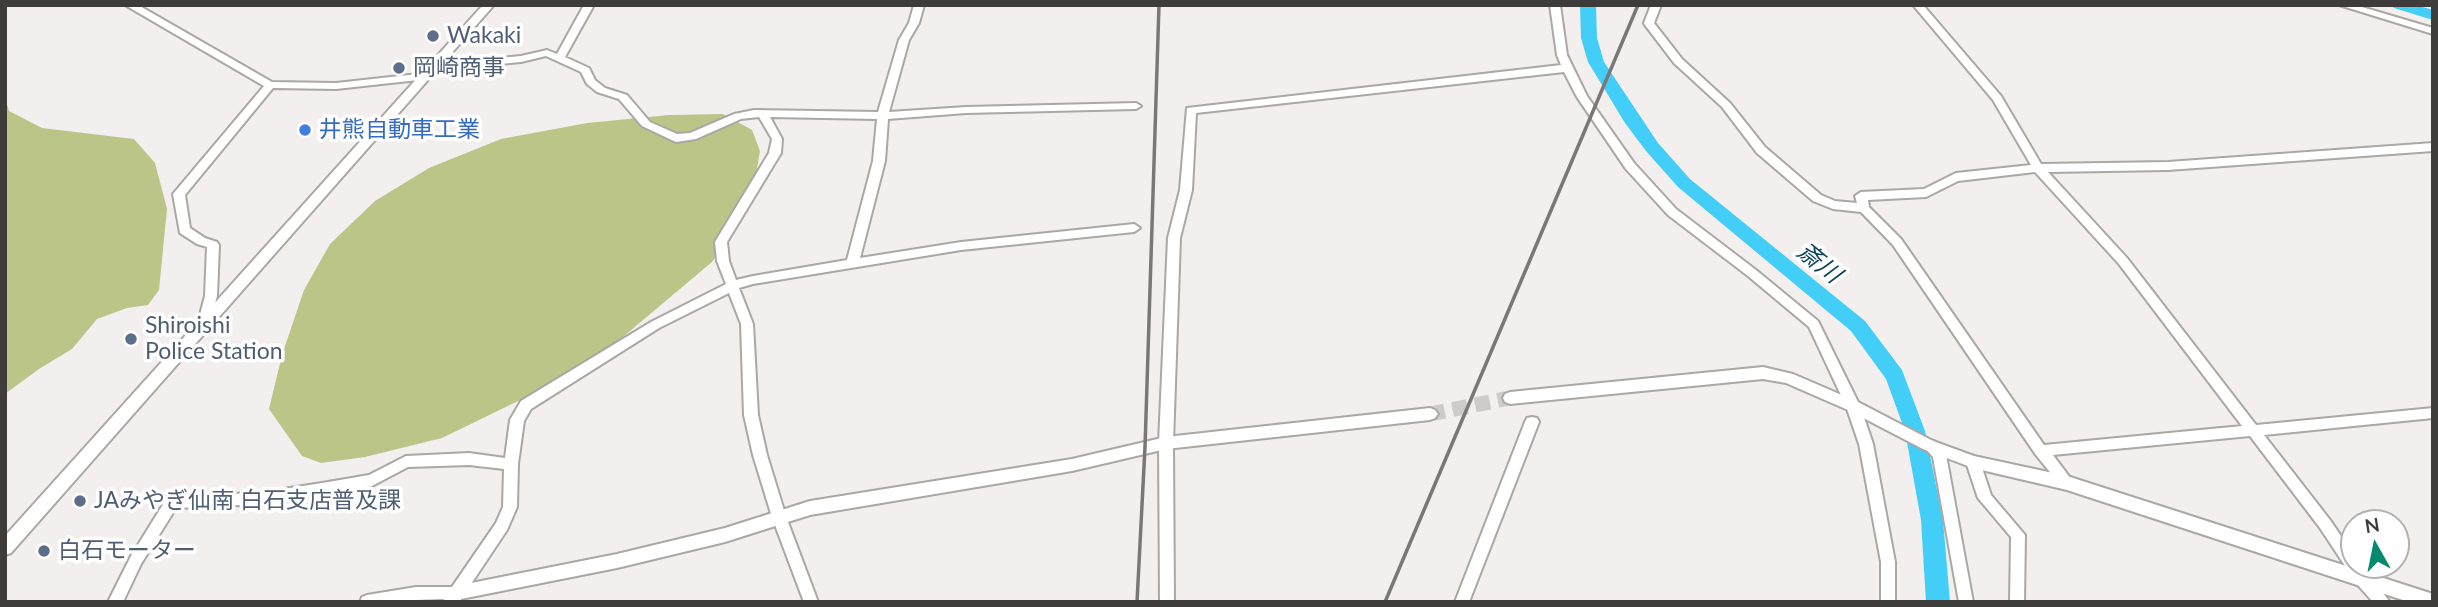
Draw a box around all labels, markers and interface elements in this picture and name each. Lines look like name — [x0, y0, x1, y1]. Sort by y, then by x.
place label: Wakaki — [447, 22, 521, 50]
marker: Wakaki — [425, 28, 441, 44]
place label: 岡崎商事 — [413, 54, 505, 82]
marker: 岡崎商事 — [391, 60, 407, 76]
place label: 井熊自動車工業 — [319, 116, 480, 144]
marker: 井熊自動車工業 — [297, 122, 313, 138]
water label: 斎川 — [1791, 237, 1847, 289]
place label: Shiroishi Police Station — [145, 312, 283, 366]
marker: Shiroishi Police Station — [123, 331, 139, 347]
place label: JAみやぎ仙南 白石支店普及課 — [94, 487, 401, 515]
marker: JAみやぎ仙南 白石支店普及課 — [72, 493, 88, 509]
north arrow — [2340, 509, 2410, 579]
text: N — [2363, 512, 2381, 537]
place label: 白石モーター — [58, 537, 196, 565]
marker: 白石モーター — [36, 543, 52, 559]

